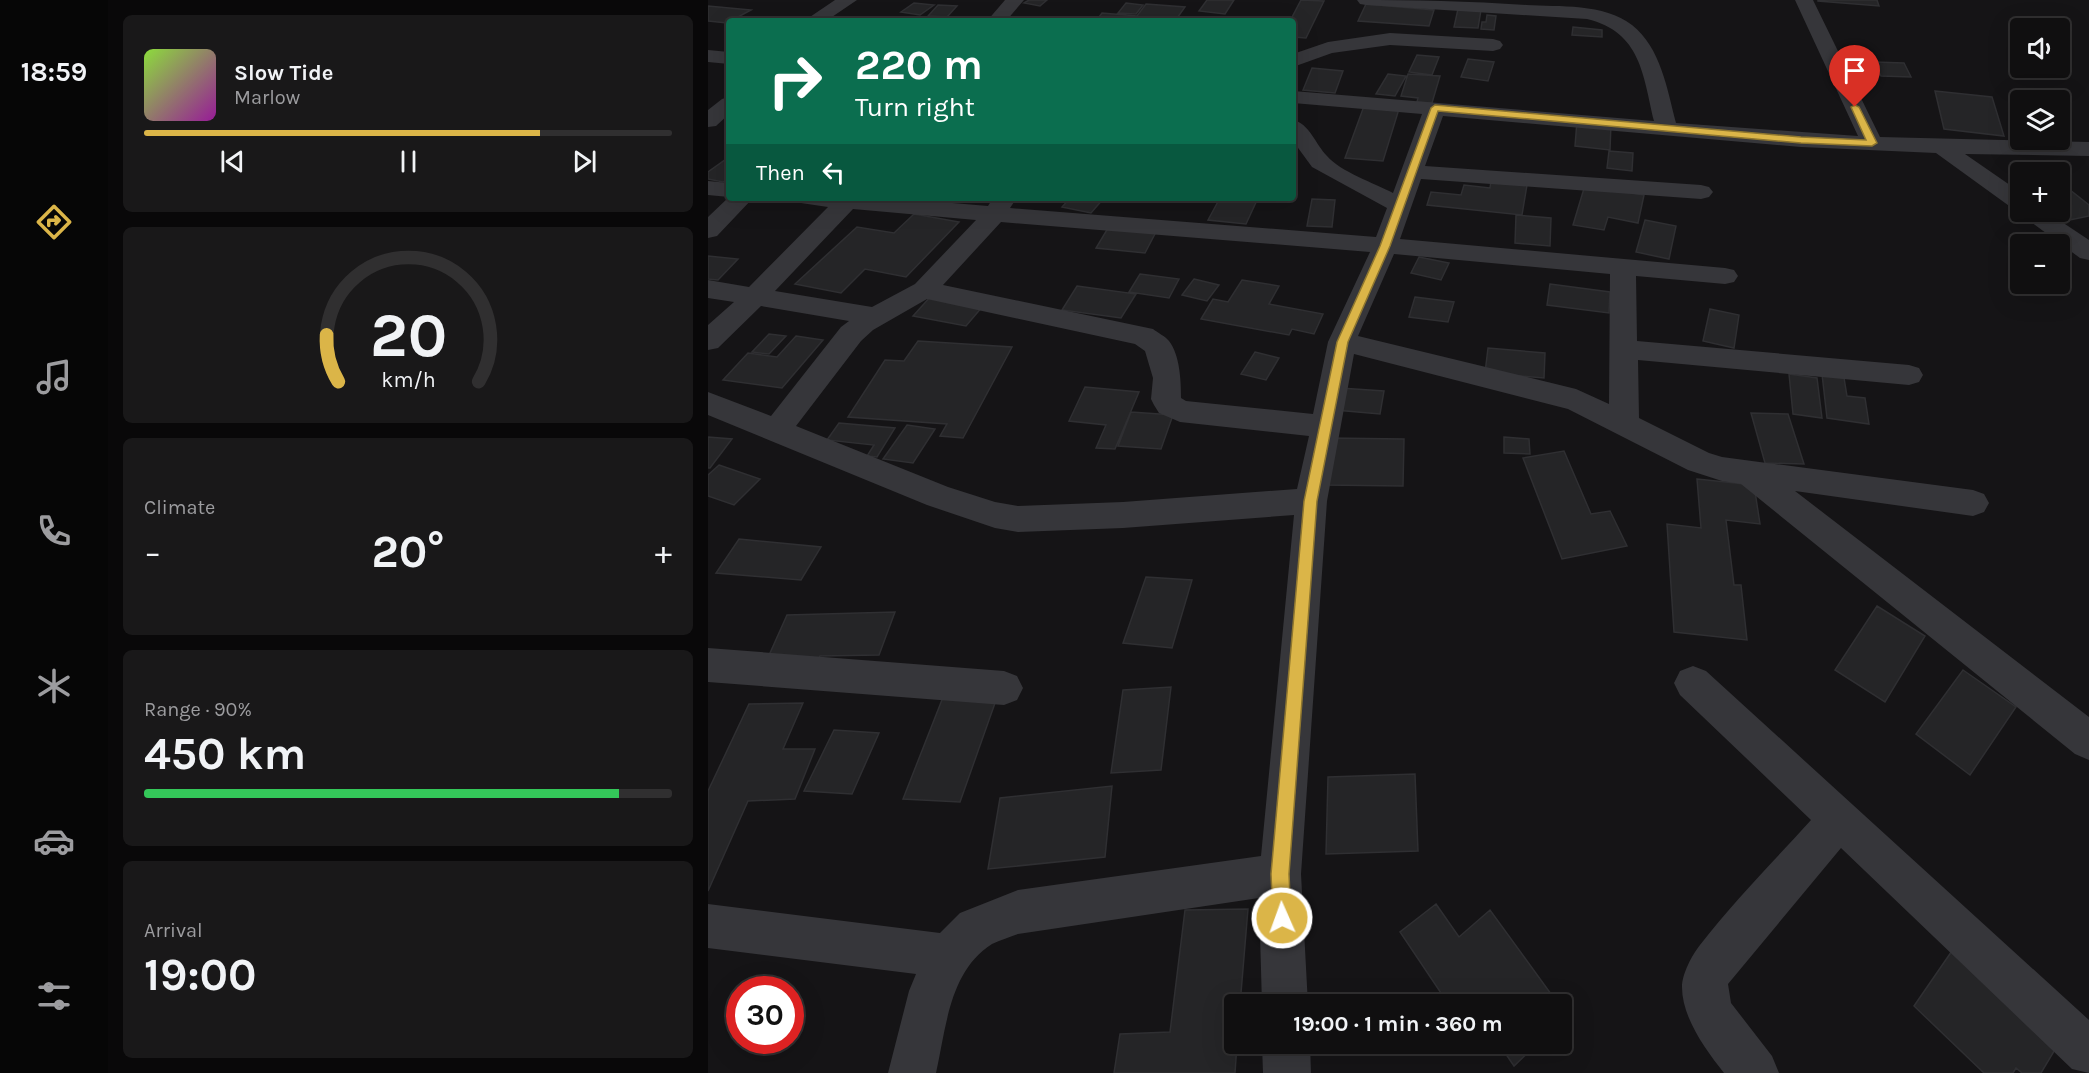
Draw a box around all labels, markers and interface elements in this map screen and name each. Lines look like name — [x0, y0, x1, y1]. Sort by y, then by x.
map controls — [2010, 18, 2070, 294]
button: sound — [2010, 18, 2070, 78]
text: 220 m — [855, 40, 983, 90]
icon: right — [756, 42, 834, 120]
pin — [1829, 45, 1880, 107]
icon: arrive — [1838, 54, 1871, 87]
text: 18:59 — [21, 56, 87, 88]
text: Slow Tide — [234, 60, 334, 86]
text: Marlow — [234, 86, 300, 109]
button: layers — [2010, 90, 2070, 150]
text: Turn right — [855, 91, 975, 123]
icon: previous — [216, 145, 249, 178]
icon: pause — [392, 145, 425, 178]
icon: next — [568, 145, 601, 178]
icon: left — [817, 156, 850, 189]
text: Then — [756, 160, 805, 186]
button: + — [2010, 162, 2070, 222]
icon: directions — [33, 201, 75, 243]
button: − — [2010, 234, 2070, 294]
text: 20 — [369, 299, 447, 372]
icon: music — [33, 356, 75, 398]
text: km/h — [381, 367, 435, 392]
text: Climate — [144, 496, 215, 519]
icon: phone — [33, 510, 75, 552]
text: 20° — [371, 526, 445, 578]
text: − — [144, 533, 161, 571]
text: + — [655, 533, 672, 571]
icon: climate — [33, 665, 75, 707]
text: Range · 90% — [144, 698, 252, 721]
text: 450 km — [144, 728, 306, 780]
icon: car — [33, 820, 75, 862]
position arrow — [1250, 886, 1314, 950]
text: Arrival — [144, 919, 203, 942]
text: 19:00 — [144, 949, 257, 1001]
icon: filters — [33, 975, 75, 1017]
speed limit sign: 30 — [726, 976, 804, 1054]
text: 19:00 · 1 min · 360 m — [1293, 1011, 1503, 1037]

